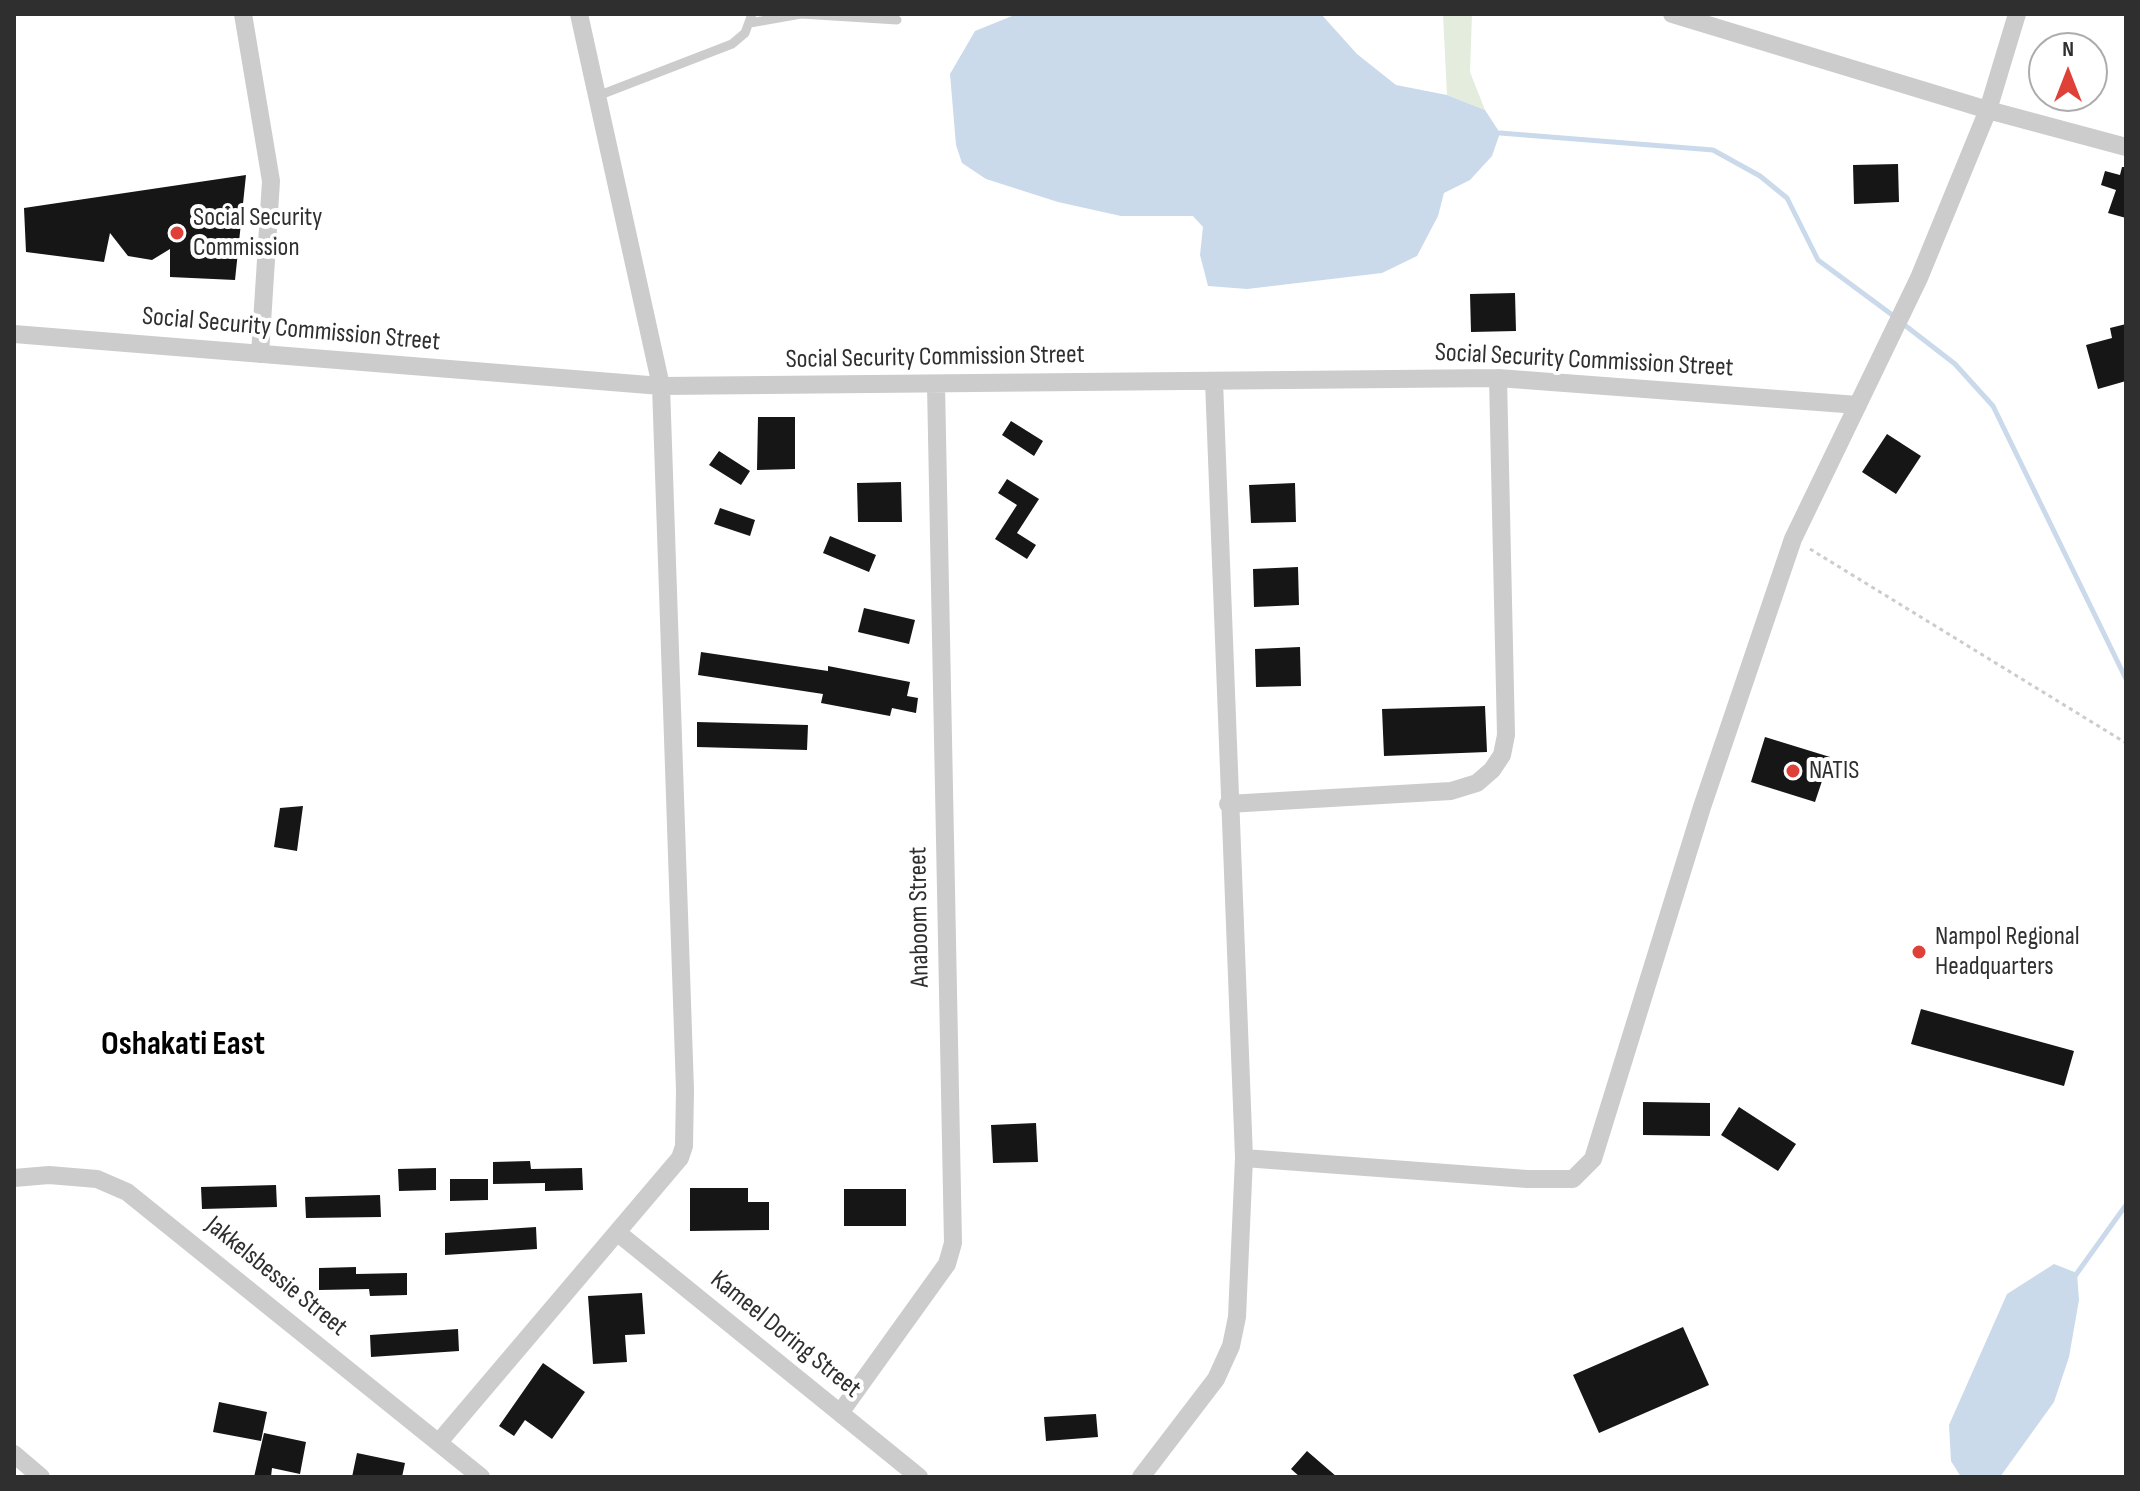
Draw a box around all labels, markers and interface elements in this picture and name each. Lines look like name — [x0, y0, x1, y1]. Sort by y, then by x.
north arrow — [2028, 32, 2108, 112]
text: N — [2062, 36, 2074, 63]
place label: Social Security Commission — [193, 202, 322, 264]
marker: Social Security Commission — [168, 224, 186, 242]
street label: Social Security Commission Street — [141, 301, 441, 359]
street label: Social Security Commission Street — [1434, 338, 1734, 384]
street label: Social Security Commission Street — [785, 340, 1085, 376]
place label: NATIS — [1809, 755, 1859, 787]
marker: NATIS — [1784, 762, 1802, 780]
street label: Anaboom Street — [903, 846, 937, 988]
place label: Nampol Regional Headquarters — [1935, 921, 2080, 982]
marker: Nampol Regional Headquarters — [1910, 943, 1928, 961]
district label: Oshakati East — [101, 1025, 265, 1065]
street label: Jakkelsbessie Street — [199, 1210, 353, 1344]
street label: Kameel Doring Street — [703, 1265, 867, 1405]

